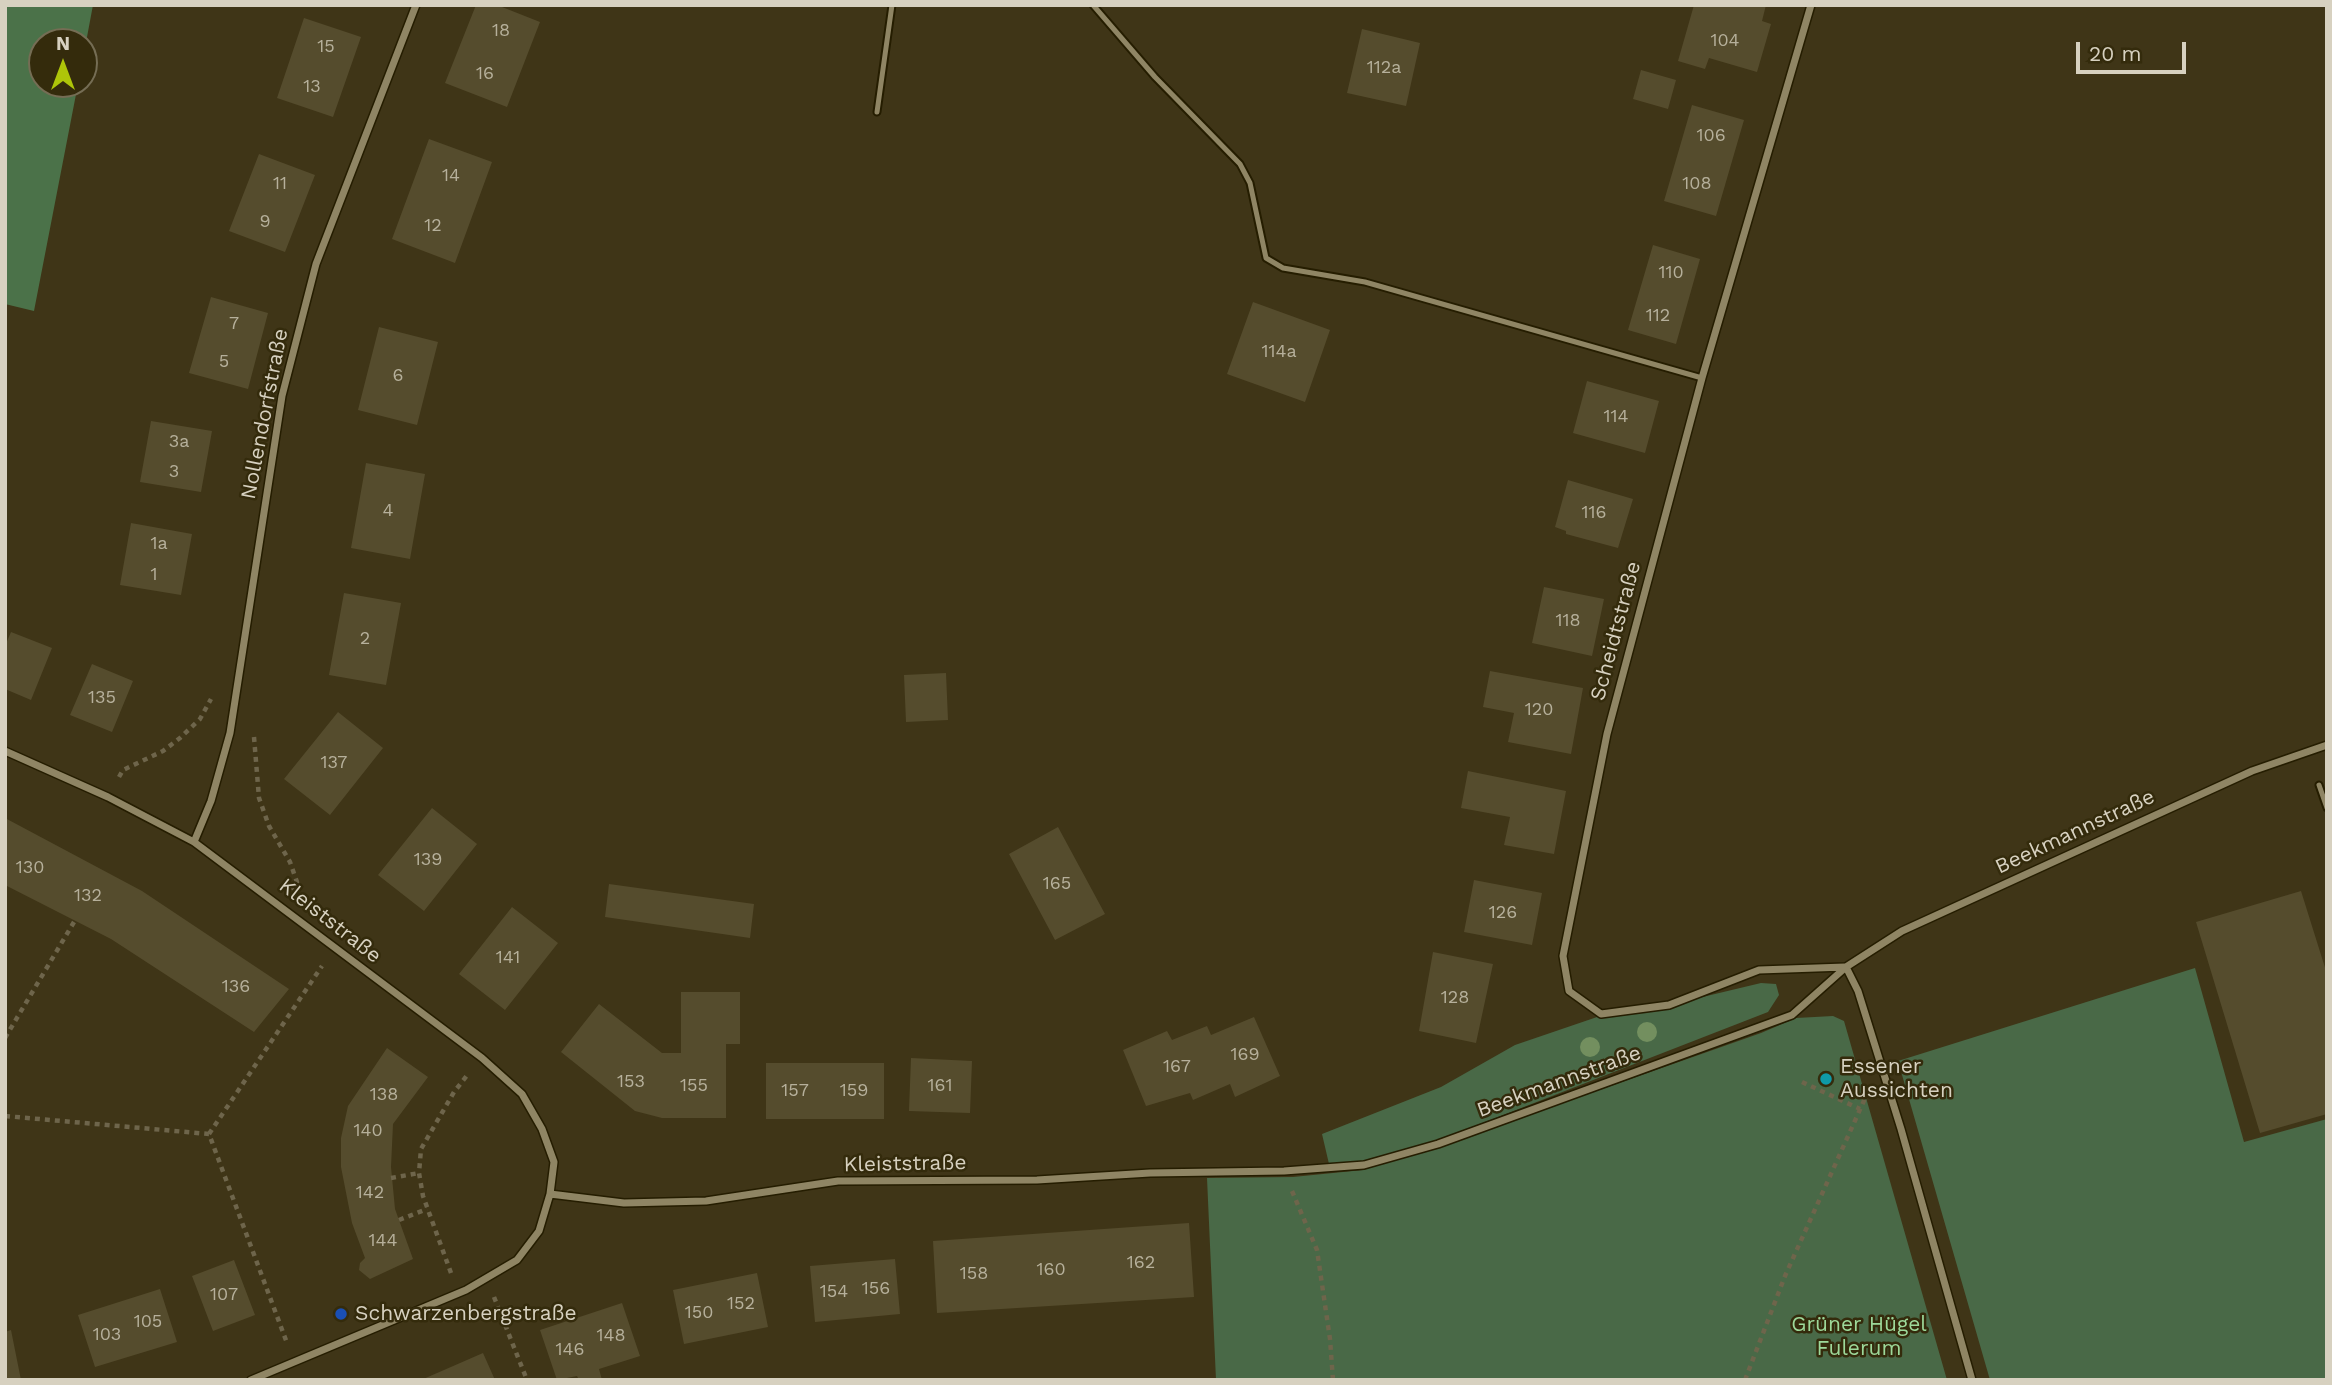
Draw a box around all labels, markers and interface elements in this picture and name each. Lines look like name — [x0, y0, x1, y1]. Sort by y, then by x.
house number: 18 — [492, 20, 510, 42]
north arrow — [28, 28, 98, 98]
scale bar — [2080, 28, 2190, 72]
house number: 104 — [1710, 30, 1740, 52]
text: N — [56, 32, 70, 55]
house number: 15 — [317, 36, 335, 58]
text: 20 m — [2089, 41, 2141, 66]
house number: 112a — [1367, 57, 1401, 79]
house number: 16 — [476, 63, 494, 85]
house number: 13 — [303, 76, 321, 98]
house number: 106 — [1696, 125, 1726, 147]
house number: 14 — [442, 165, 460, 187]
house number: 11 — [273, 173, 287, 195]
house number: 108 — [1682, 173, 1712, 195]
house number: 9 — [259, 211, 271, 233]
house number: 12 — [424, 215, 442, 237]
house number: 110 — [1658, 262, 1684, 284]
house number: 112 — [1646, 305, 1670, 327]
house number: 7 — [229, 313, 239, 335]
street label: Nollendorfstraße — [236, 326, 294, 502]
house number: 114a — [1261, 341, 1297, 363]
house number: 5 — [219, 351, 229, 373]
house number: 6 — [393, 365, 403, 387]
house number: 114 — [1603, 406, 1629, 428]
house number: 3a — [169, 431, 189, 453]
house number: 3 — [169, 461, 179, 483]
house number: 4 — [383, 500, 393, 522]
house number: 116 — [1582, 502, 1606, 524]
house number: 1a — [150, 533, 168, 555]
street label: Scheidtstraße — [1585, 559, 1647, 703]
house number: 1 — [150, 564, 158, 586]
house number: 118 — [1555, 610, 1581, 632]
house number: 2 — [360, 628, 370, 650]
house number: 135 — [88, 687, 116, 709]
house number: 120 — [1525, 699, 1553, 721]
house number: 137 — [321, 752, 347, 774]
street label: Beekmannstraße — [1991, 784, 2159, 880]
house number: 139 — [414, 849, 442, 871]
house number: 130 — [16, 857, 44, 879]
street label: Kleiststraße — [274, 873, 386, 969]
house number: 165 — [1043, 873, 1071, 895]
house number: 132 — [74, 885, 102, 907]
house number: 126 — [1489, 902, 1517, 924]
house number: 141 — [496, 947, 520, 969]
house number: 136 — [222, 976, 250, 998]
house number: 128 — [1441, 987, 1469, 1009]
street label: Beekmannstraße — [1473, 1041, 1645, 1123]
house number: 169 — [1230, 1044, 1260, 1066]
place label: Essener Aussichten — [1840, 1054, 1953, 1104]
house number: 167 — [1163, 1056, 1191, 1078]
house number: 153 — [617, 1071, 645, 1093]
marker: Essener Aussichten — [1818, 1071, 1834, 1087]
house number: 155 — [680, 1075, 708, 1097]
house number: 161 — [928, 1075, 952, 1097]
house number: 157 — [781, 1080, 809, 1102]
house number: 159 — [840, 1080, 868, 1102]
house number: 138 — [370, 1084, 398, 1106]
house number: 140 — [353, 1120, 383, 1142]
street label: Kleiststraße — [843, 1150, 967, 1178]
house number: 142 — [356, 1182, 384, 1204]
house number: 144 — [368, 1230, 398, 1252]
house number: 162 — [1127, 1252, 1155, 1274]
house number: 160 — [1036, 1259, 1066, 1281]
house number: 158 — [960, 1263, 988, 1285]
house number: 156 — [862, 1278, 890, 1300]
house number: 154 — [820, 1281, 848, 1303]
house number: 107 — [210, 1284, 238, 1306]
house number: 152 — [727, 1293, 755, 1315]
place label: Schwarzenbergstraße — [355, 1301, 577, 1327]
house number: 150 — [685, 1302, 713, 1324]
marker: Schwarzenbergstraße — [333, 1306, 349, 1322]
house number: 105 — [134, 1311, 162, 1333]
park label: Grüner Hügel Fulerum — [1791, 1312, 1927, 1362]
house number: 103 — [93, 1324, 121, 1346]
house number: 148 — [596, 1325, 626, 1347]
house number: 146 — [556, 1339, 584, 1361]

